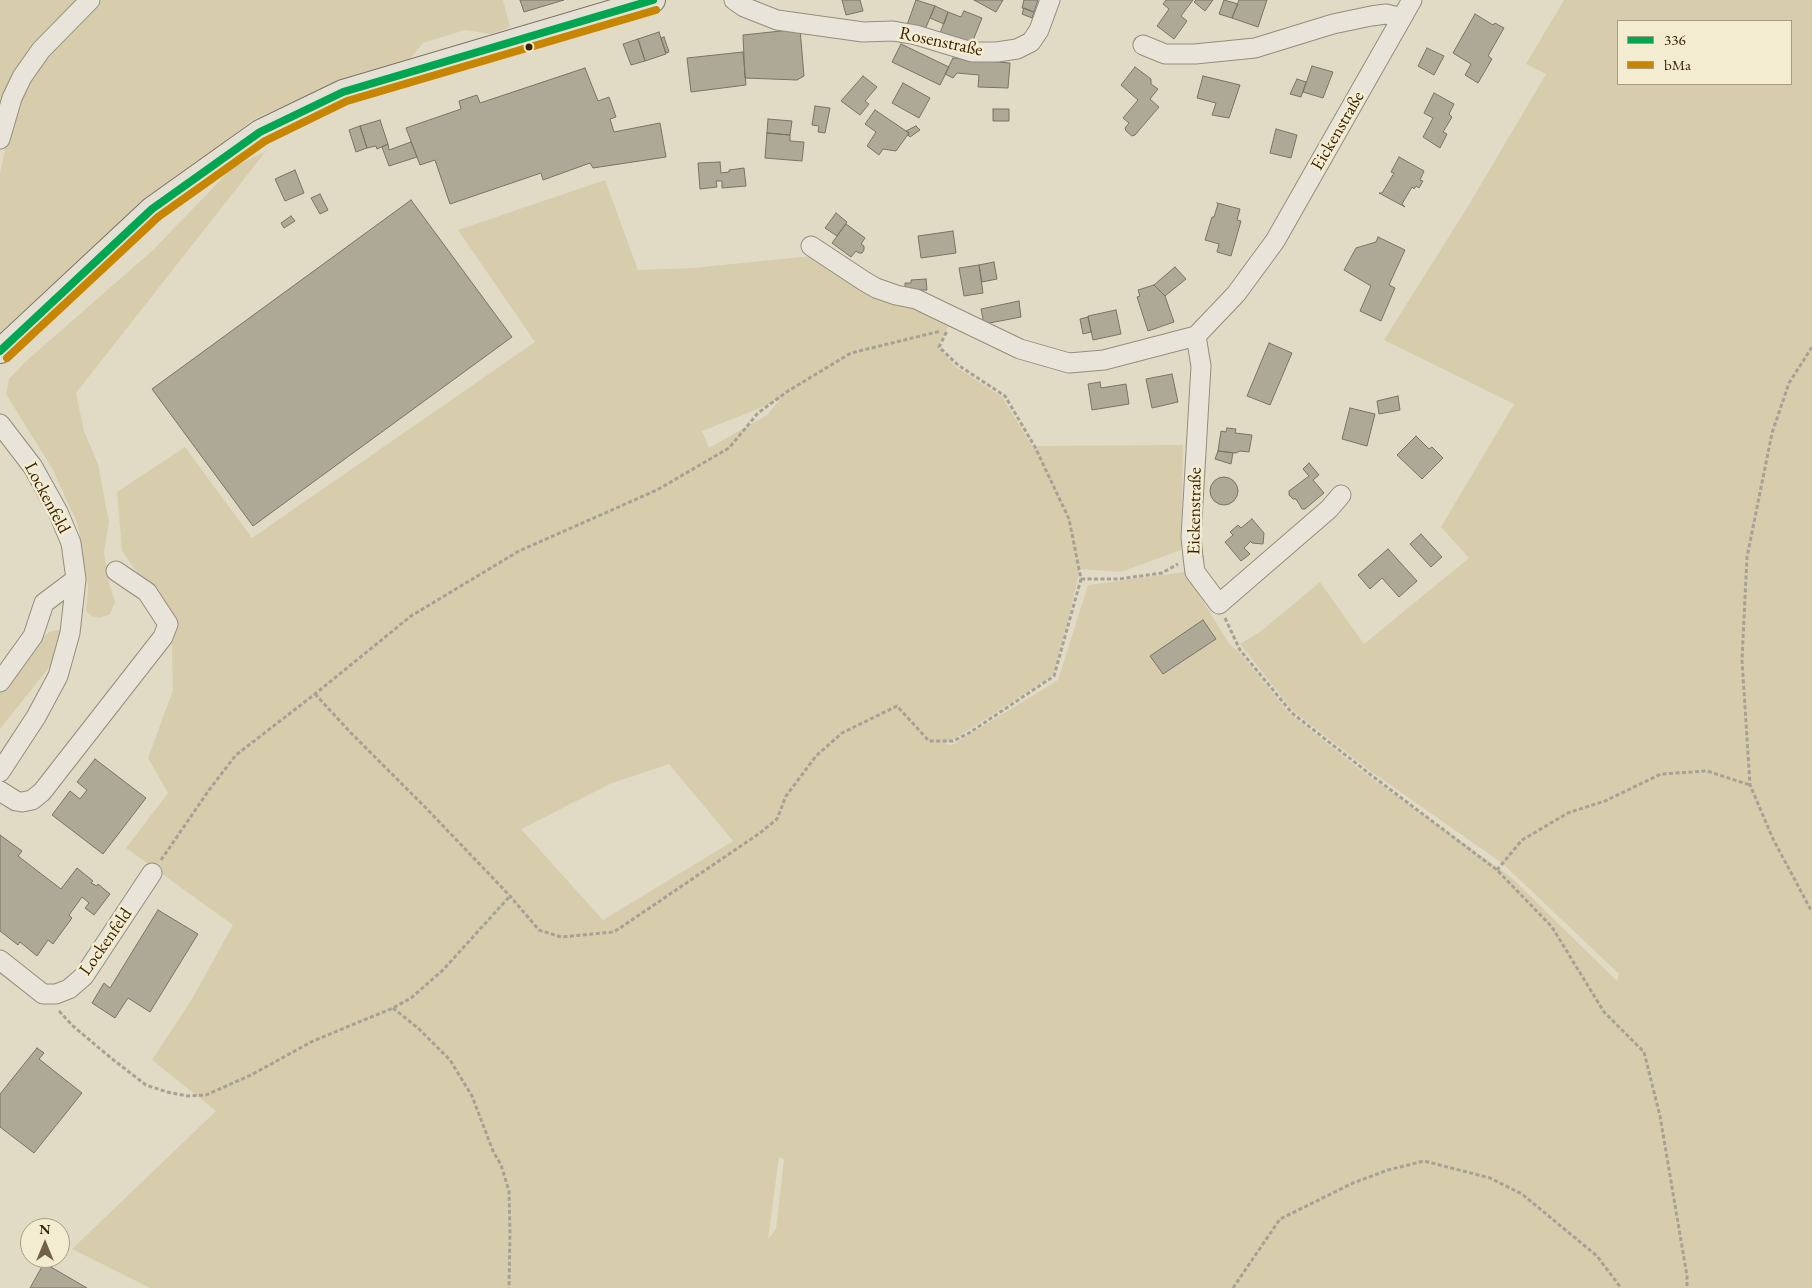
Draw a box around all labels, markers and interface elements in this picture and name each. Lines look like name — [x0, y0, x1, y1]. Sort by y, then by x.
legend — [1617, 20, 1792, 85]
street label: Rosenstraße — [897, 23, 985, 61]
text: 336 — [1664, 30, 1686, 49]
unlabelled marker — [524, 42, 534, 52]
text: bMa — [1664, 55, 1691, 74]
street label: Eickenstraße — [1307, 88, 1369, 174]
street label: Lockenfeld — [19, 459, 75, 537]
street label: Eickenstraße — [1183, 467, 1207, 555]
street label: Lockenfeld — [75, 904, 137, 980]
north arrow — [20, 1218, 70, 1268]
text: N — [39, 1220, 51, 1238]

